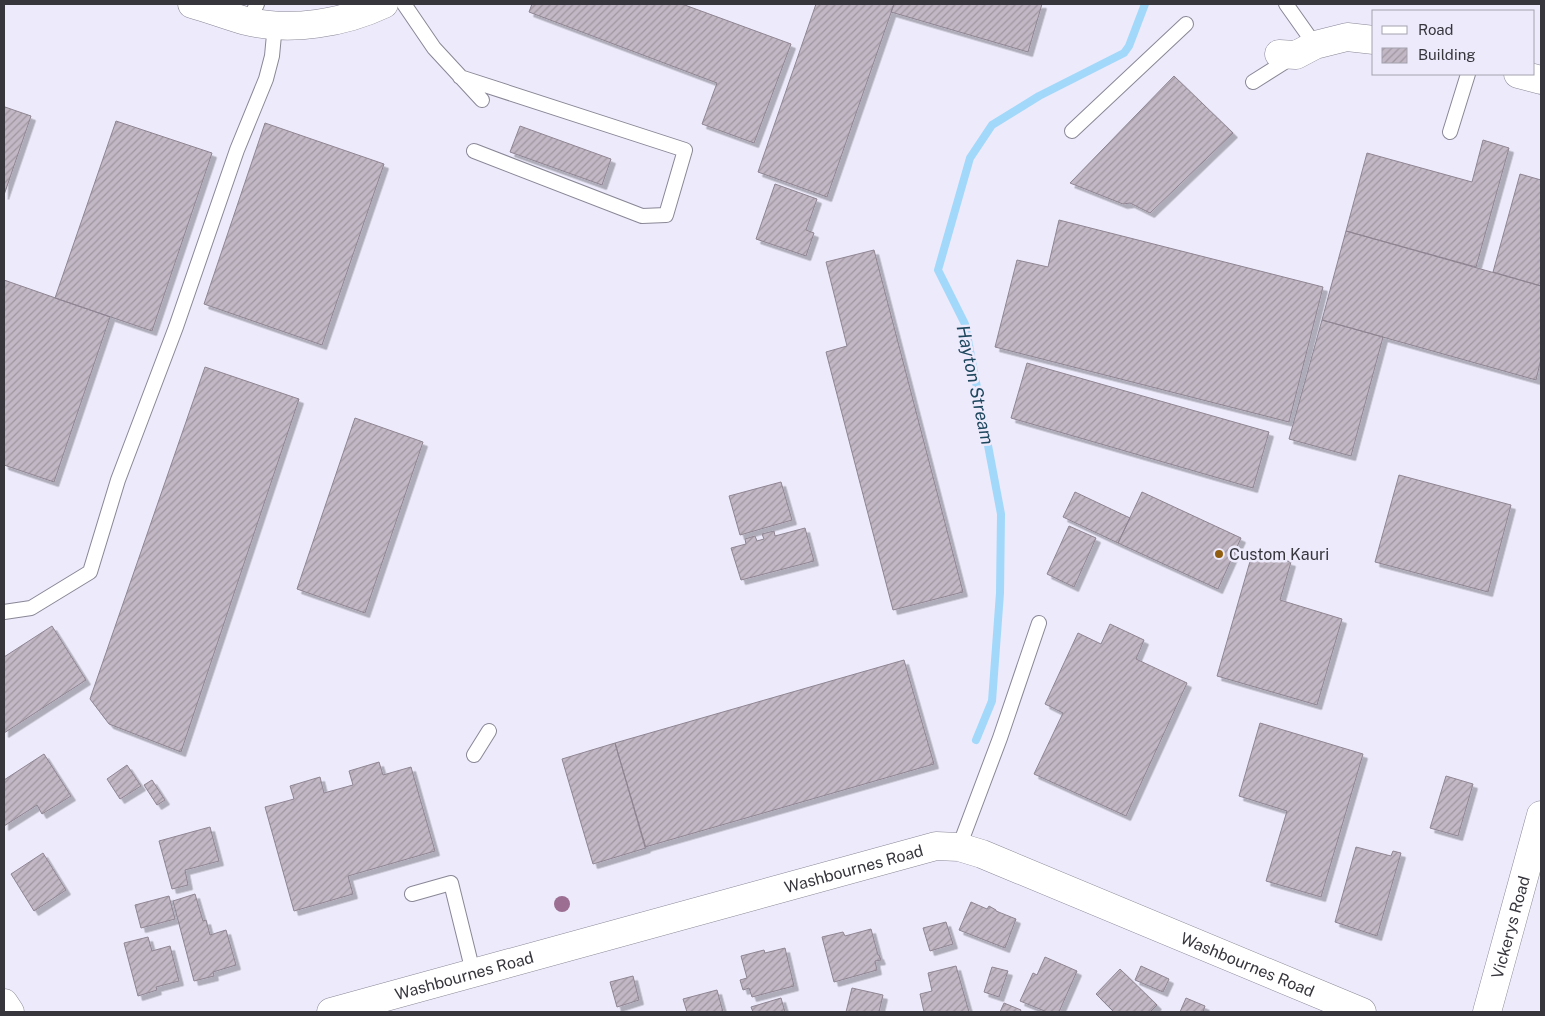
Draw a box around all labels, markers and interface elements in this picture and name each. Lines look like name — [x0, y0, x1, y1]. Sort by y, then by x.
legend — [1372, 10, 1535, 75]
text: Road — [1418, 21, 1454, 38]
text: Building — [1418, 46, 1476, 63]
water label: Hayton Stream — [953, 323, 998, 447]
place label: Custom Kauri — [1229, 545, 1329, 564]
marker: Custom Kauri — [1213, 548, 1225, 560]
street label: Washbournes Road — [782, 841, 925, 897]
street label: Vickerys Road — [1488, 874, 1534, 981]
street label: Washbournes Road — [1178, 929, 1317, 1001]
street label: Washbournes Road — [393, 948, 536, 1004]

